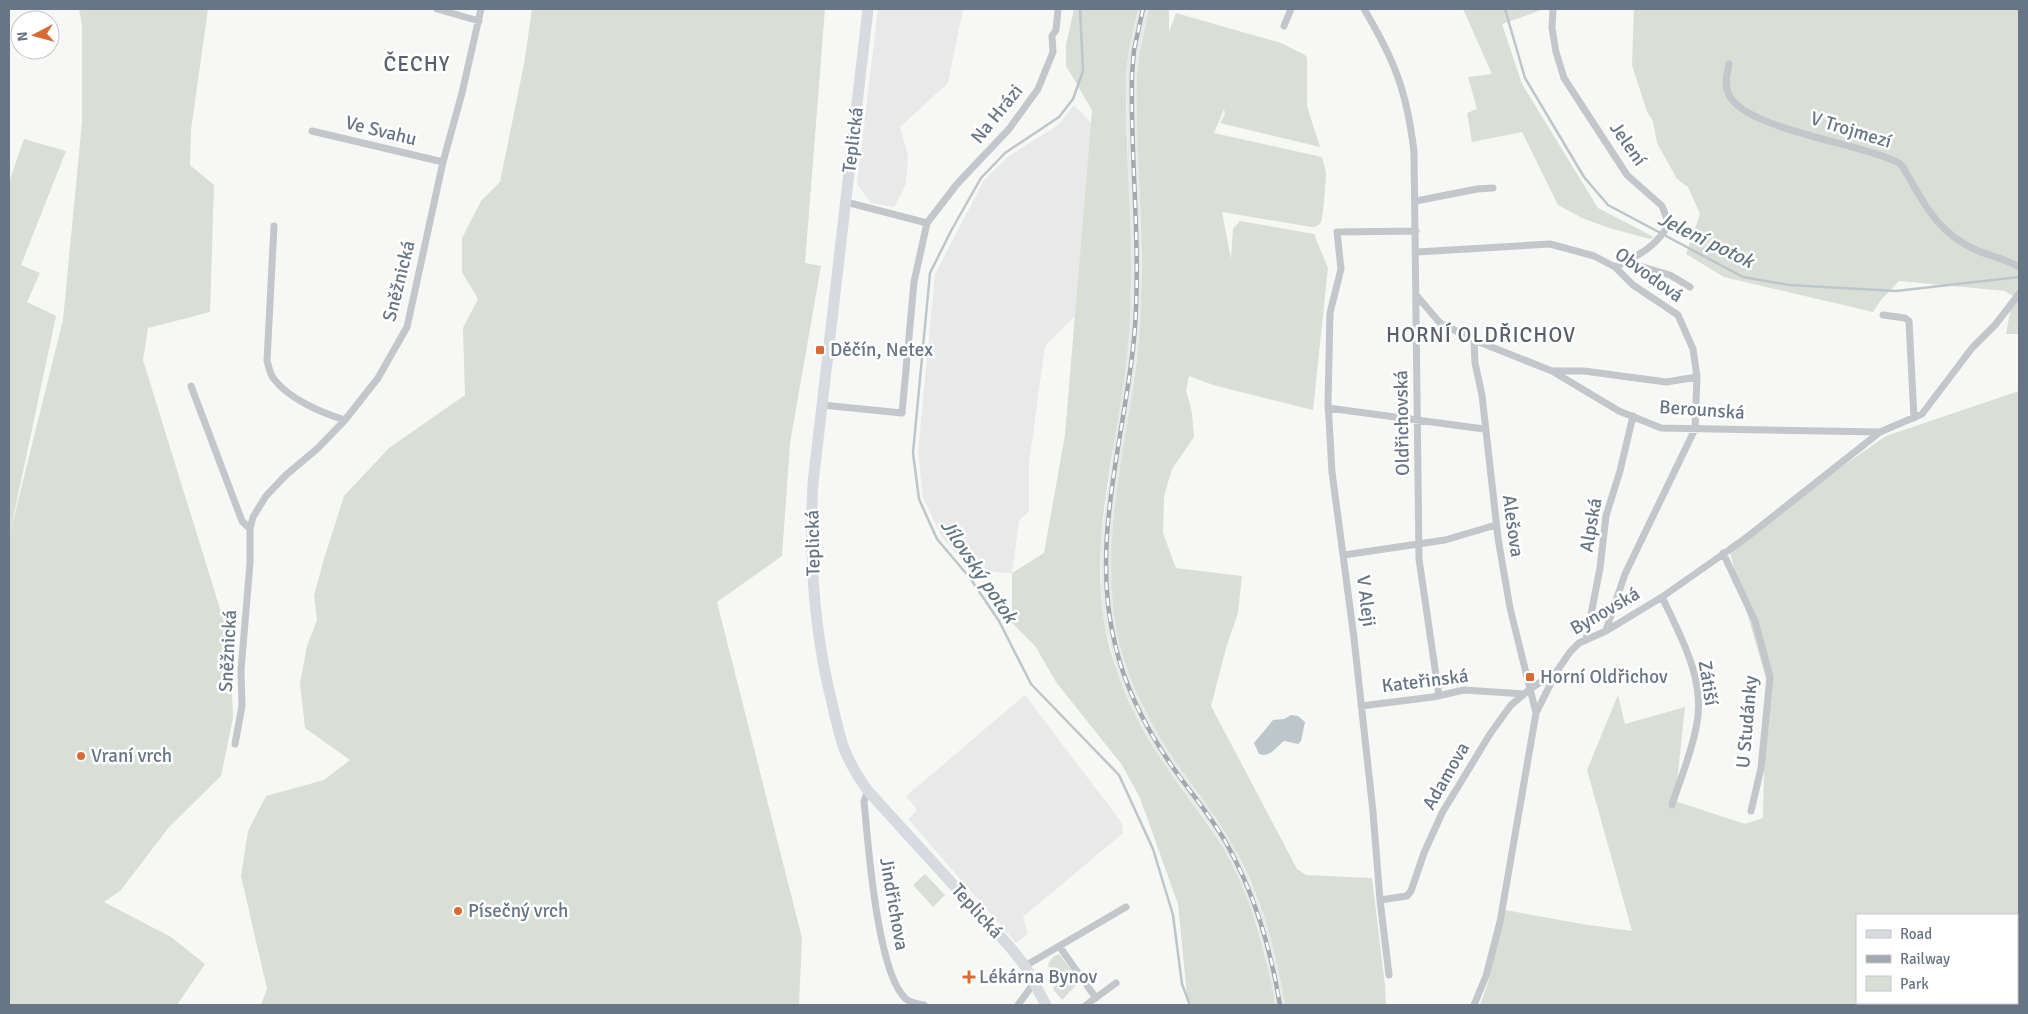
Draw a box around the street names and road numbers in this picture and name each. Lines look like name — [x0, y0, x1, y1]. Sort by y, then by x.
street label: Na Hrázi — [966, 79, 1028, 149]
street label: Teplická — [837, 106, 869, 174]
street label: V Trojmezí — [1808, 106, 1895, 154]
street label: Ve Svahu — [343, 111, 419, 151]
street label: Jelení — [1604, 117, 1652, 171]
street label: Sněžnická — [377, 238, 421, 324]
street label: Obvodová — [1610, 242, 1688, 308]
street label: Oldřichovská — [1389, 370, 1415, 476]
street label: Berounská — [1658, 395, 1746, 425]
street label: Alešova — [1497, 493, 1529, 559]
street label: Alpská — [1574, 496, 1608, 554]
street label: Teplická — [800, 510, 826, 576]
street label: V Aleji — [1351, 574, 1381, 628]
street label: Bynovská — [1566, 582, 1644, 640]
street label: Sněžnická — [214, 609, 242, 693]
street label: Zátiší — [1693, 659, 1724, 708]
street label: Kateřinská — [1380, 664, 1470, 698]
street label: U Studánky — [1731, 675, 1763, 769]
street label: Adamova — [1417, 738, 1475, 814]
street label: Jindřichova — [874, 856, 914, 952]
street label: Teplická — [946, 878, 1008, 944]

